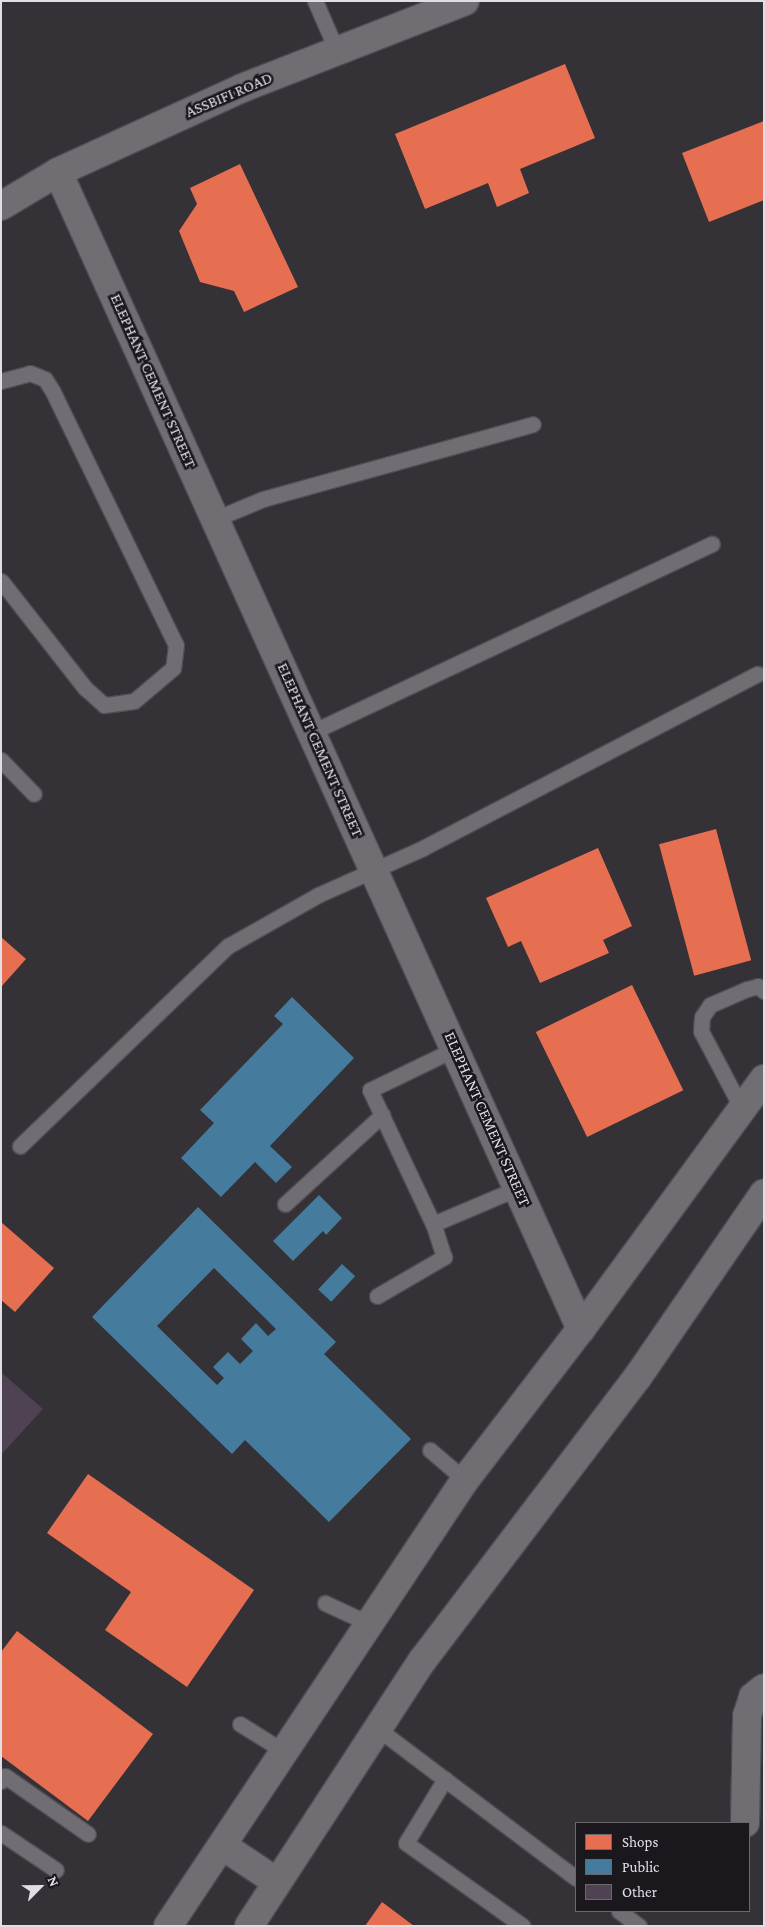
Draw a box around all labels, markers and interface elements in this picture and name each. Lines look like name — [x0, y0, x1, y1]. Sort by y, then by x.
street label: ASSBIFI ROAD — [183, 68, 275, 122]
street label: ELEPHANT CEMENT STREET — [106, 291, 200, 471]
street label: ELEPHANT CEMENT STREET — [273, 660, 367, 840]
street label: ELEPHANT CEMENT STREET — [440, 1029, 534, 1209]
legend — [575, 1822, 750, 1912]
text: Shops — [622, 1834, 658, 1850]
text: Public — [622, 1859, 659, 1875]
north arrow — [15, 1862, 65, 1912]
text: N — [45, 1874, 63, 1889]
text: Other — [622, 1884, 657, 1900]

